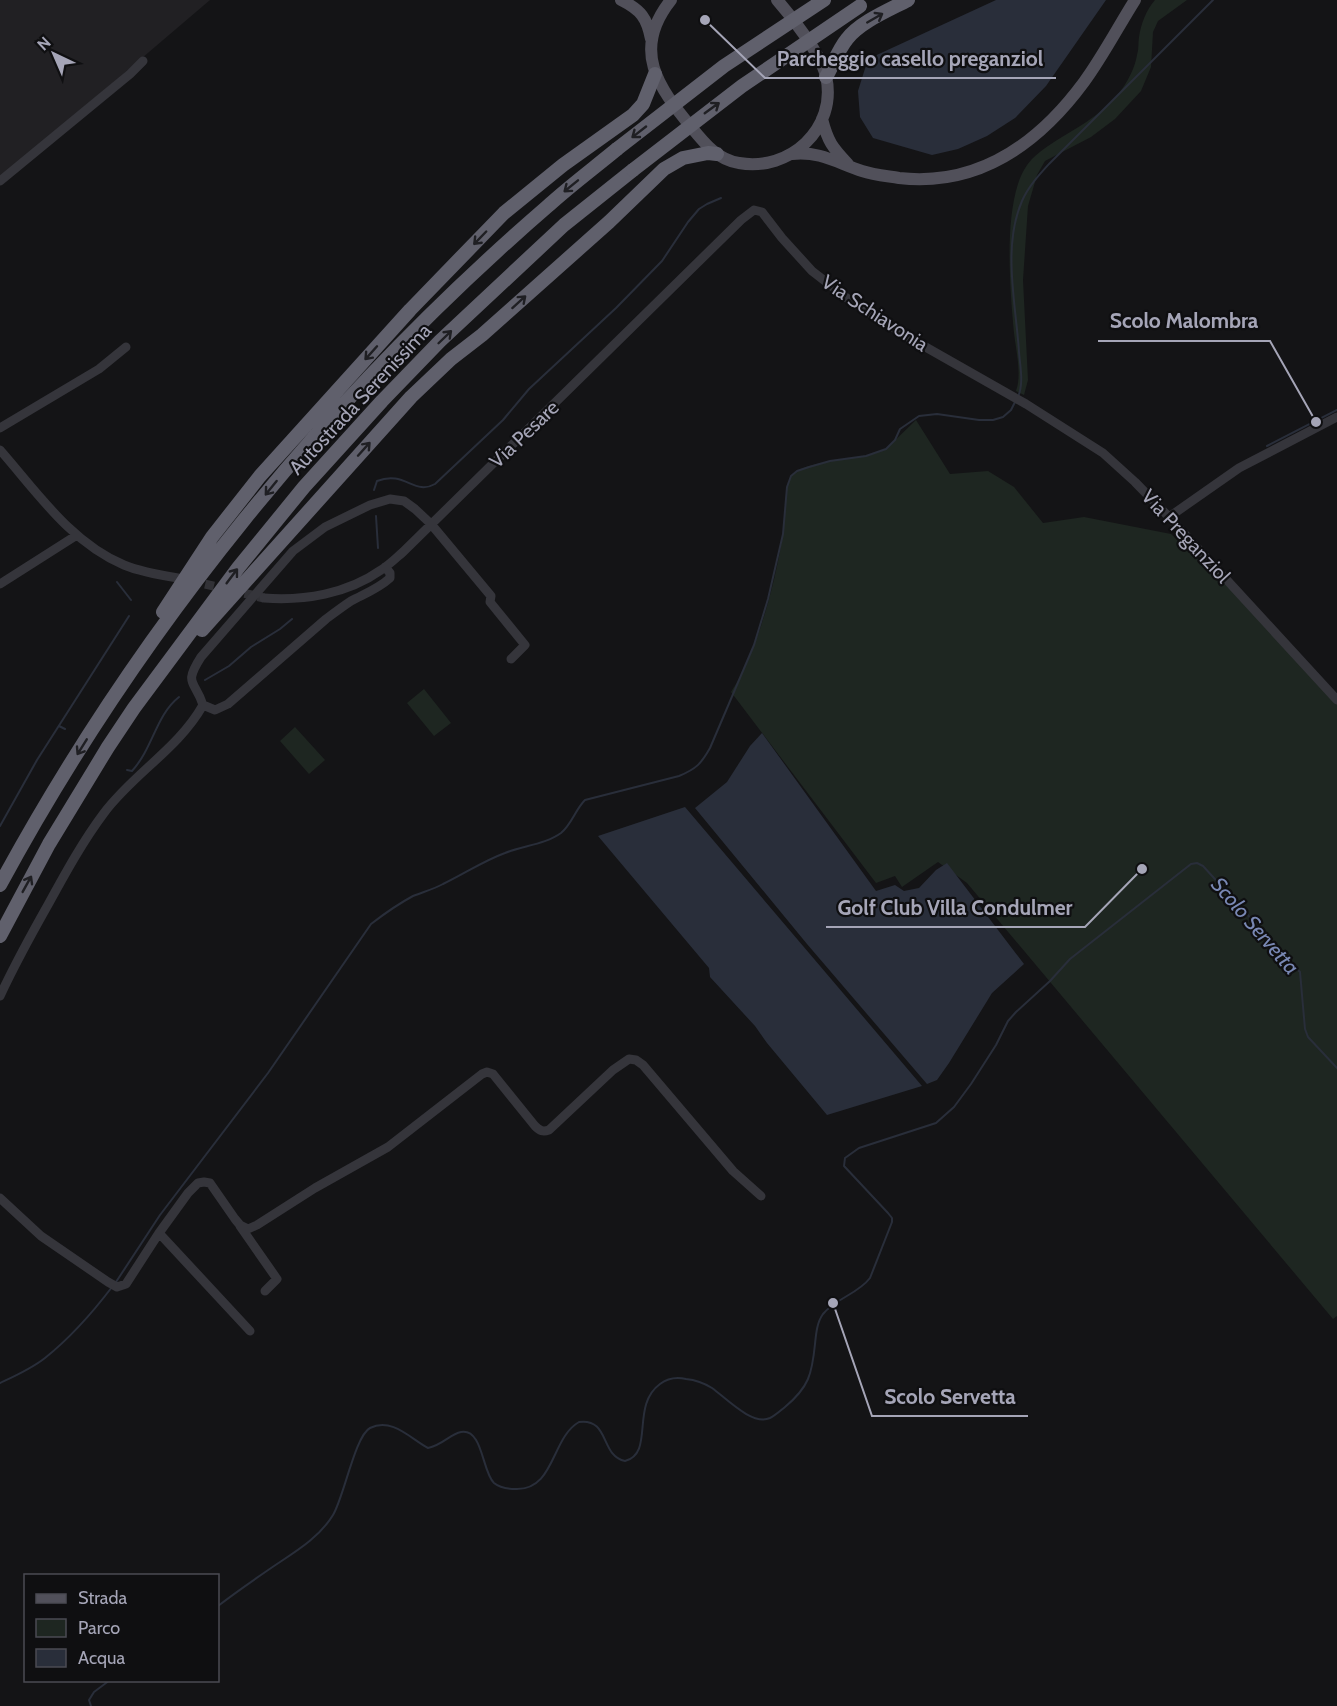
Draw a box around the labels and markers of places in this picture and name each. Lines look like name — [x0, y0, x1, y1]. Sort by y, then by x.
callout: Parcheggio casello preganziol — [765, 39, 1056, 78]
callout: Scolo Malombra — [1098, 302, 1270, 341]
callout: Golf Club Villa Condulmer — [826, 888, 1085, 927]
callout: Scolo Servetta — [872, 1377, 1028, 1416]

